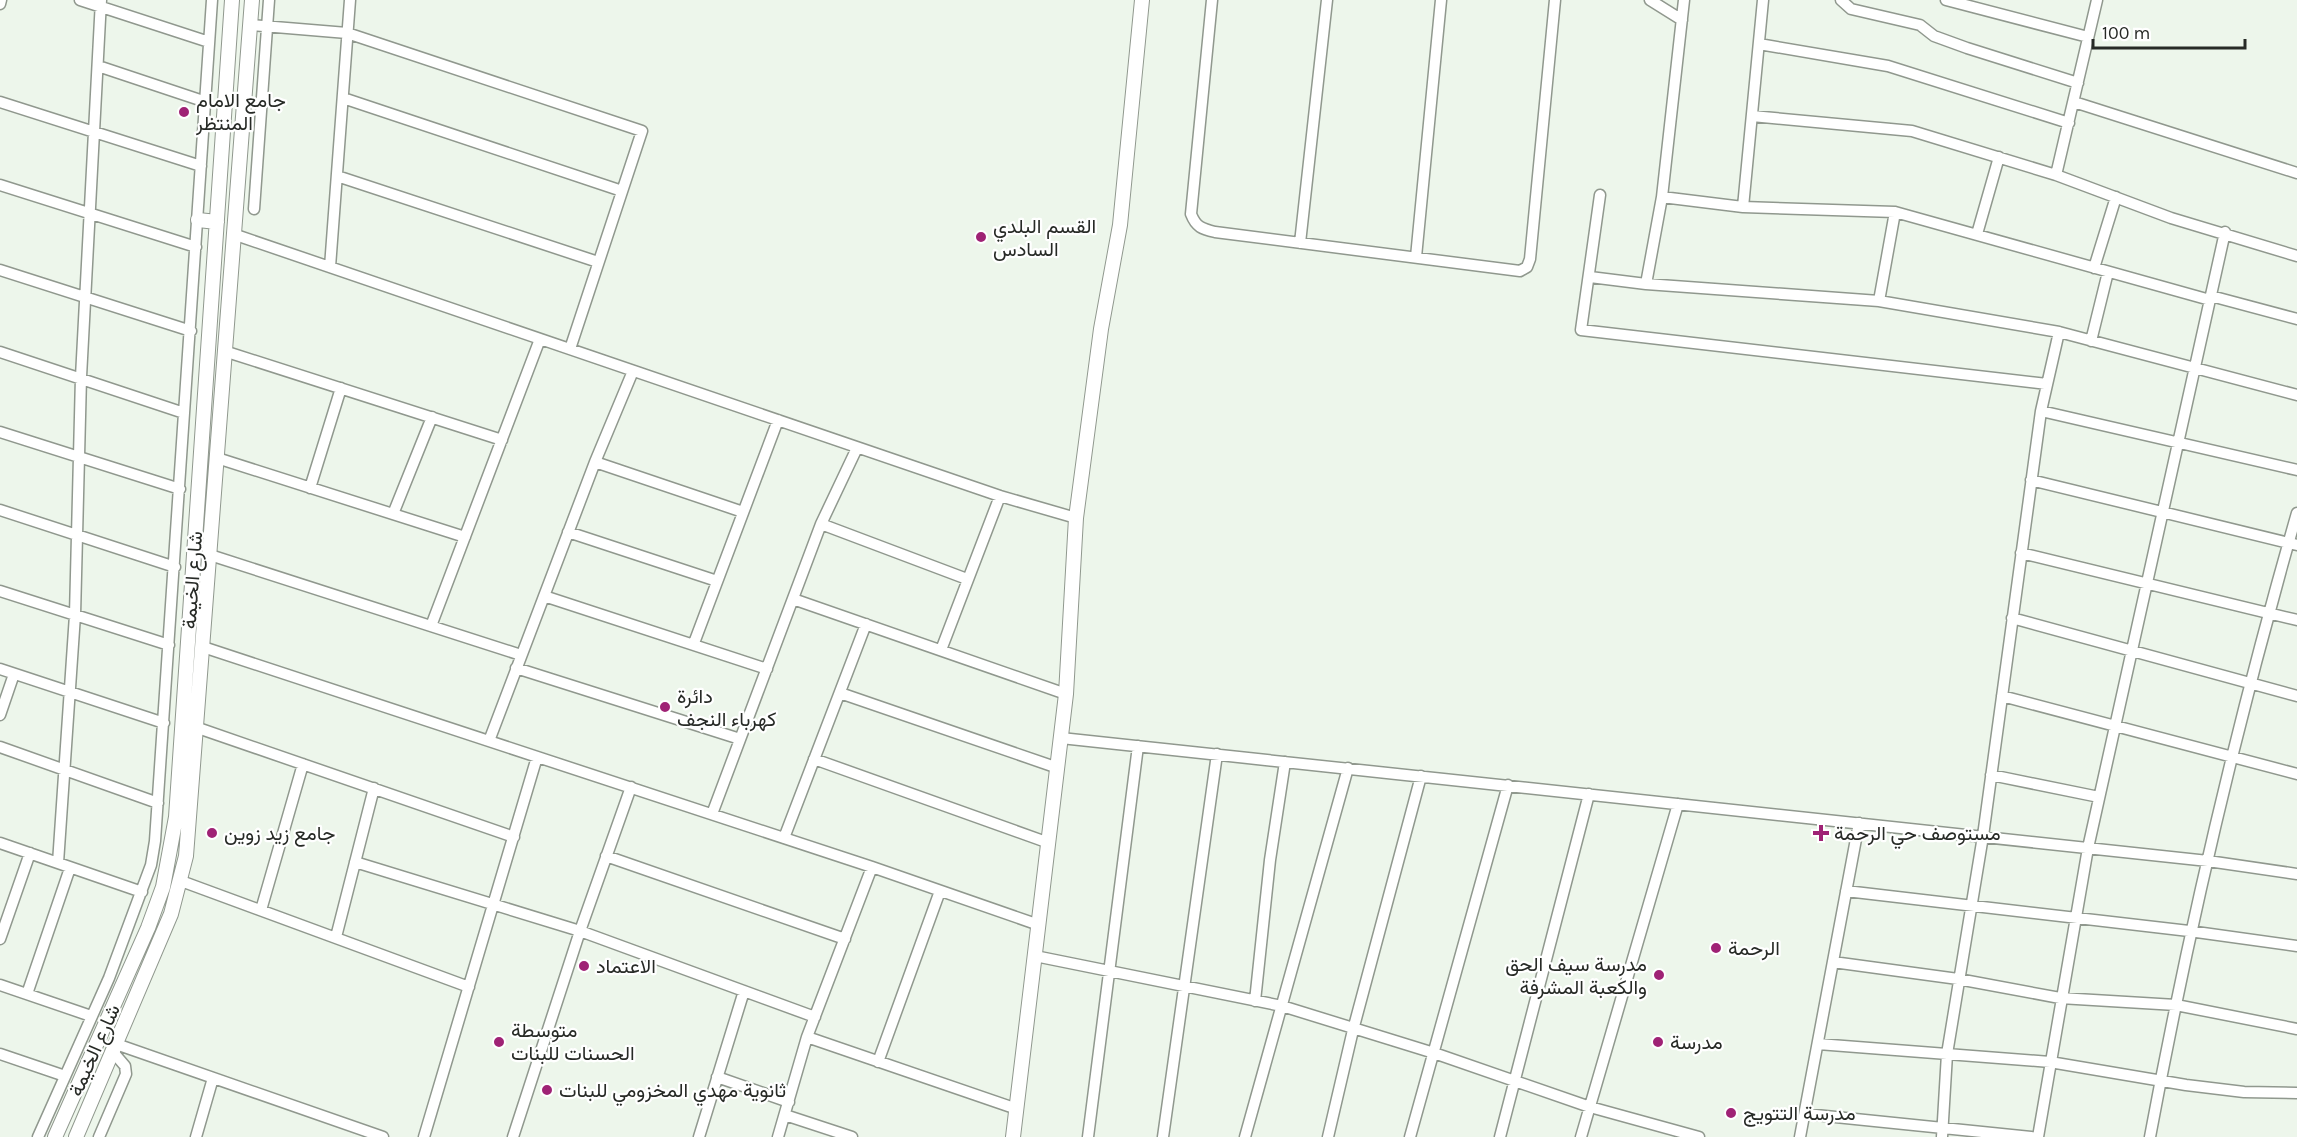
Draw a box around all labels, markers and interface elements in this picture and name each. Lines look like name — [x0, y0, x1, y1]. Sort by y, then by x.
scale bar — [2093, 12, 2244, 50]
text: 100 m — [2102, 22, 2150, 44]
place label: جامع الامام المنتظر — [195, 89, 286, 136]
marker: جامع الامام المنتظر — [177, 105, 191, 119]
place label: القسم البلدي السادس — [993, 215, 1096, 261]
marker: القسم البلدي السادس — [974, 230, 988, 244]
street label: شارع الخيمة — [178, 530, 209, 630]
place label: دائرة كهرباء النجف — [677, 685, 777, 732]
marker: دائرة كهرباء النجف — [658, 700, 672, 714]
place label: جامع زيد زوين — [224, 822, 335, 847]
place label: مستوصف حي الرحمة — [1834, 822, 2001, 850]
marker: مستوصف حي الرحمة — [1812, 824, 1830, 842]
marker: جامع زيد زوين — [205, 826, 219, 840]
place label: الرحمة — [1728, 937, 1780, 961]
marker: الرحمة — [1709, 941, 1723, 955]
place label: مدرسة سيف الحق والكعبة المشرفة — [1505, 953, 1647, 1000]
place label: الاعتماد — [596, 955, 656, 978]
marker: الاعتماد — [577, 959, 591, 973]
marker: مدرسة سيف الحق والكعبة المشرفة — [1652, 968, 1666, 982]
street label: شارع الخيمة — [64, 1001, 127, 1101]
place label: متوسطة الحسنات للبنات — [511, 1019, 635, 1065]
place label: مدرسة — [1670, 1031, 1723, 1055]
marker: متوسطة الحسنات للبنات — [492, 1035, 506, 1049]
marker: مدرسة — [1651, 1035, 1665, 1049]
place label: ثانوية مهدي المخزومي للبنات — [559, 1079, 786, 1107]
marker: ثانوية مهدي المخزومي للبنات — [540, 1083, 554, 1097]
place label: مدرسة التتويج — [1743, 1102, 1856, 1127]
marker: مدرسة التتويج — [1724, 1106, 1738, 1120]

